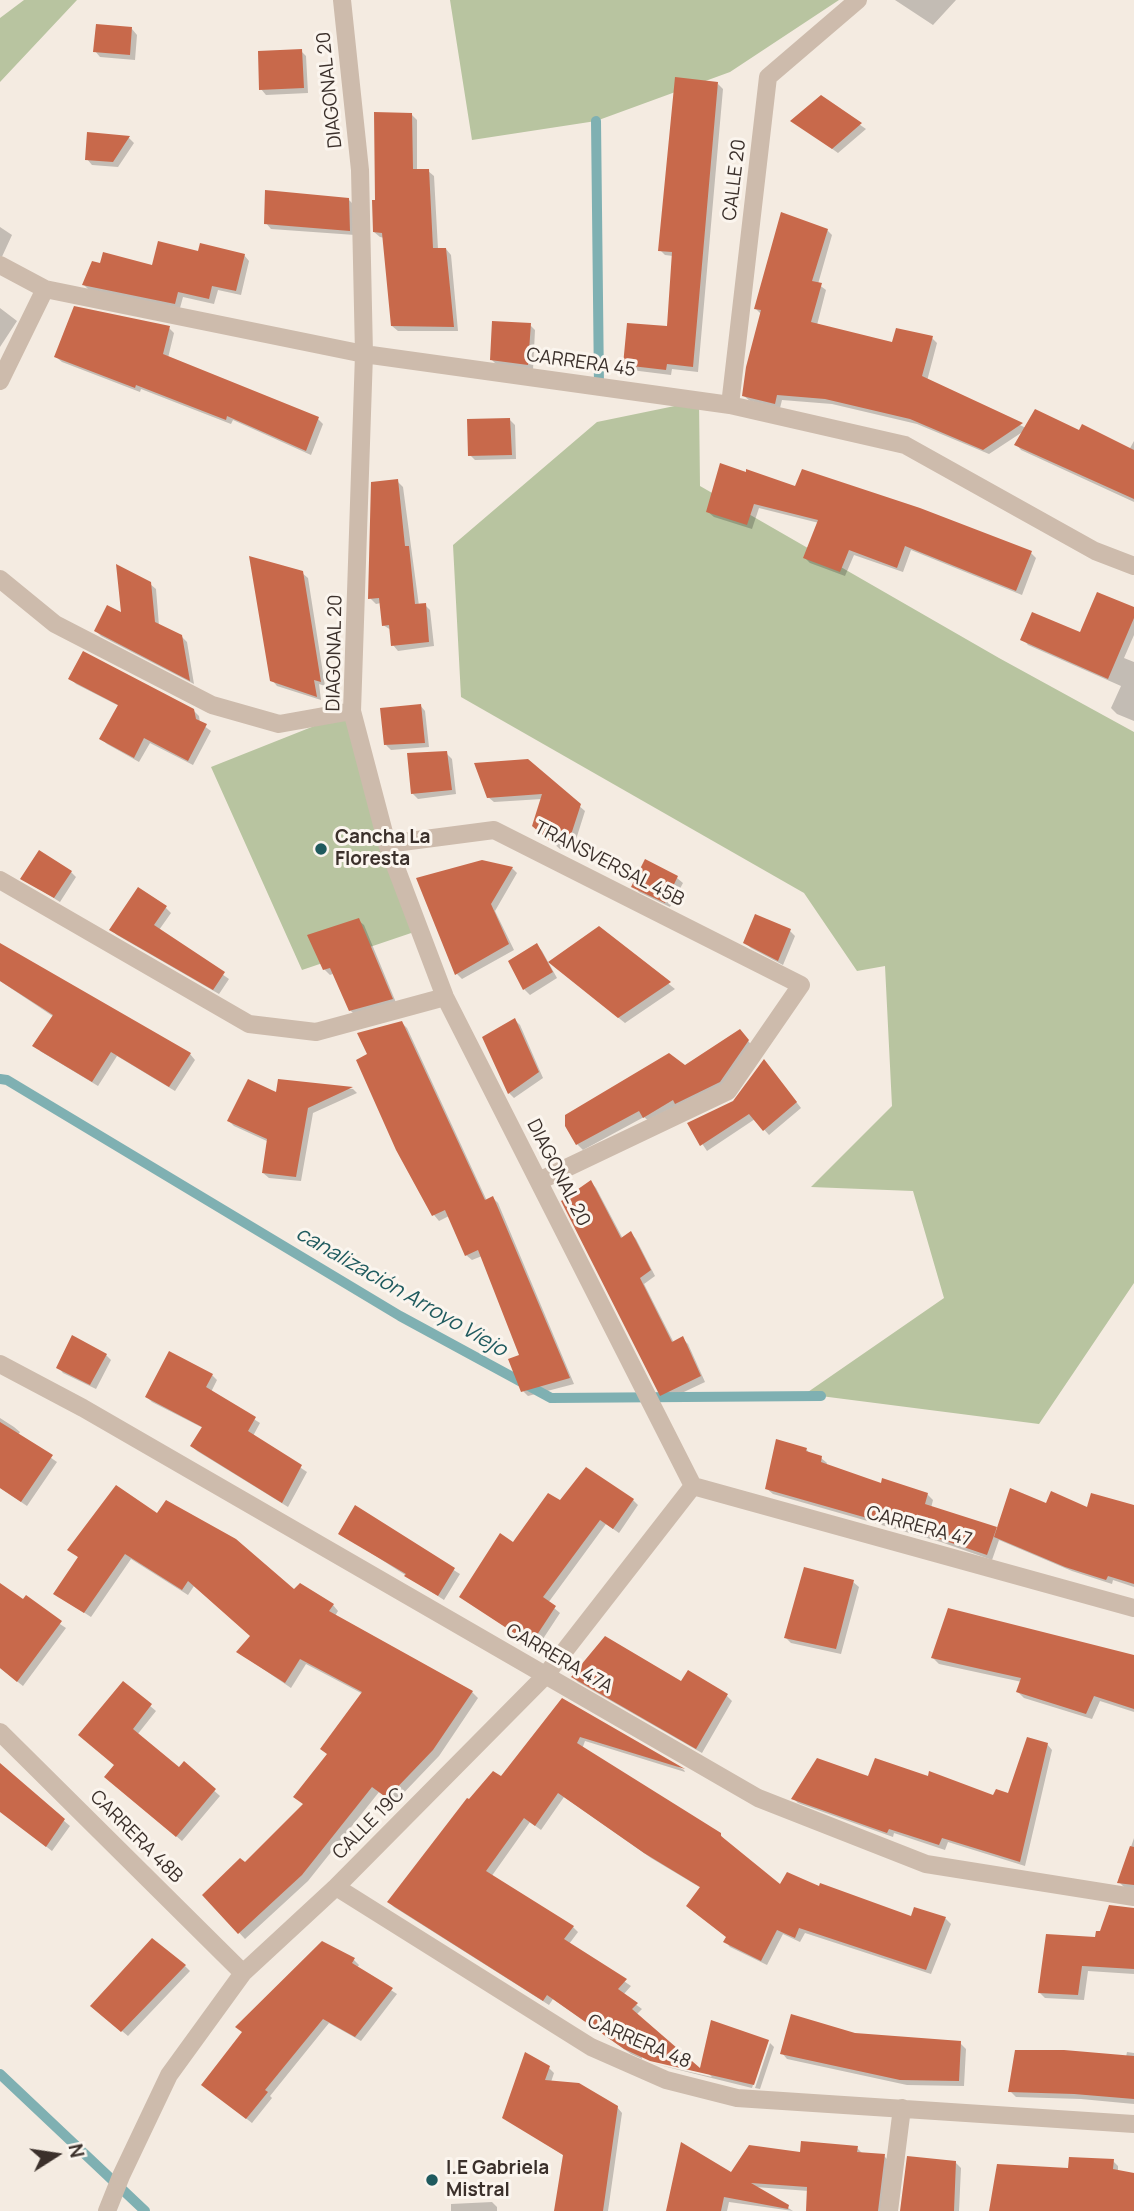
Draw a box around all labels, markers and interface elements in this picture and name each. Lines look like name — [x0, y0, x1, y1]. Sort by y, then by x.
street label: DIAGONAL 20 — [313, 31, 347, 149]
street label: CALLE 20 — [719, 138, 751, 222]
street label: CARRERA 45 — [525, 344, 637, 382]
street label: DIAGONAL 20 — [323, 594, 347, 712]
street label: TRANSVERSAL 45B — [530, 816, 688, 912]
place label: Cancha La Floresta — [335, 827, 430, 871]
marker: Cancha La Floresta — [313, 841, 329, 857]
street label: DIAGONAL 20 — [521, 1116, 595, 1230]
water label: canalización Arroyo Viejo — [291, 1221, 511, 1363]
street label: CARRERA 47 — [864, 1502, 974, 1552]
street label: CARRERA 47A — [501, 1619, 617, 1699]
street label: CALLE 19C — [328, 1783, 410, 1865]
street label: CARRERA 48B — [85, 1786, 187, 1888]
street label: CARRERA 48 — [584, 2010, 694, 2074]
north arrow — [21, 2120, 91, 2190]
text: N — [62, 2141, 91, 2160]
place label: I.E Gabriela Mistral — [446, 2158, 549, 2202]
marker: I.E Gabriela Mistral — [424, 2172, 440, 2188]

